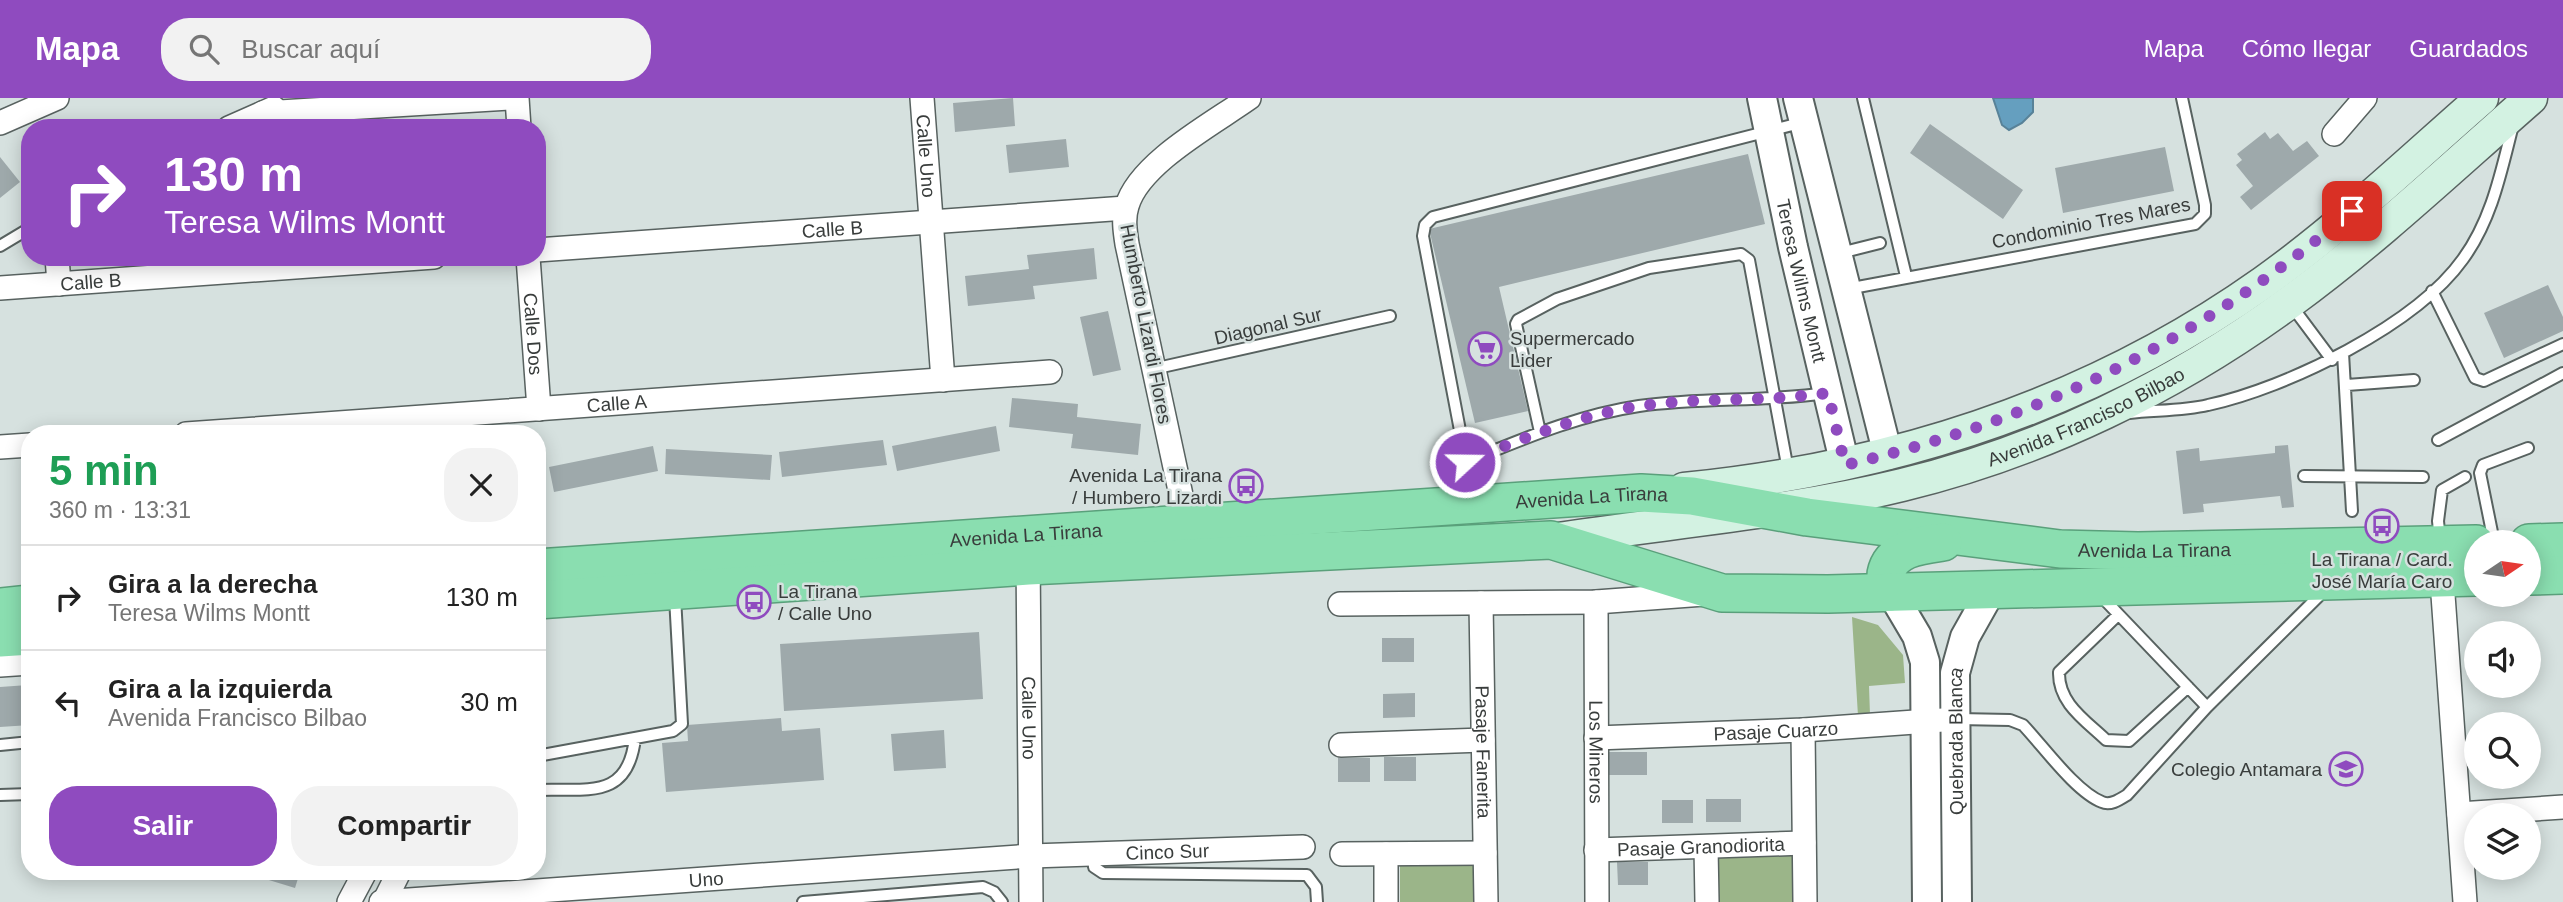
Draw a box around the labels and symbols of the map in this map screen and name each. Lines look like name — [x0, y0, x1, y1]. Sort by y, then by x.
street label: Calle Uno — [913, 113, 940, 198]
pin — [2322, 181, 2382, 241]
street label: Condominio Tres Mares — [1990, 193, 2192, 253]
street label: Teresa Wilms Montt — [1773, 197, 1831, 365]
street label: Calle B — [801, 216, 864, 242]
street label: Humberto Lizardi Flores — [1116, 222, 1176, 426]
street label: Calle B — [59, 269, 122, 294]
street label: Calle Dos — [520, 292, 547, 376]
street label: Diagonal Sur — [1212, 303, 1325, 349]
place label: Supermercado Lider — [1510, 328, 1635, 371]
supermarket icon: Supermercado Lider — [1466, 330, 1504, 368]
street label: Avenida Francisco Bilbao — [1984, 363, 2188, 470]
street label: Calle A — [586, 390, 648, 416]
position arrow — [1428, 425, 1502, 499]
place label: Avenida La Tirana / Humbero Lizardi — [1069, 465, 1222, 508]
bus stop icon: Avenida La Tirana / Humbero Lizardi — [1227, 467, 1265, 505]
street label: Avenida La Tirana — [1515, 482, 1669, 512]
bus stop icon: La Tirana / Card. José María Caro — [2363, 507, 2401, 545]
street label: Avenida La Tirana — [949, 519, 1103, 550]
north arrow — [2464, 530, 2541, 607]
street label: Avenida La Tirana — [2078, 539, 2232, 562]
place label: La Tirana / Card. José María Caro — [2311, 549, 2453, 592]
place label: La Tirana / Calle Uno — [778, 581, 872, 624]
bus stop icon: La Tirana / Calle Uno — [735, 583, 773, 621]
street label: Quebrada Blanca — [1944, 664, 1967, 815]
street label: Calle Uno — [1019, 676, 1040, 760]
street label: Pasaje Fanerita — [1472, 685, 1495, 819]
street label: Los Mineros — [1586, 700, 1607, 804]
street label: Pasaje Cuarzo — [1713, 717, 1839, 744]
school or university icon: Colegio Antamara — [2327, 750, 2365, 788]
place label: Colegio Antamara — [2171, 759, 2322, 780]
street label: Pasaje Granodiorita — [1617, 833, 1786, 860]
street label: Cinco Sur — [1125, 840, 1210, 863]
street label: Uno — [688, 867, 724, 891]

